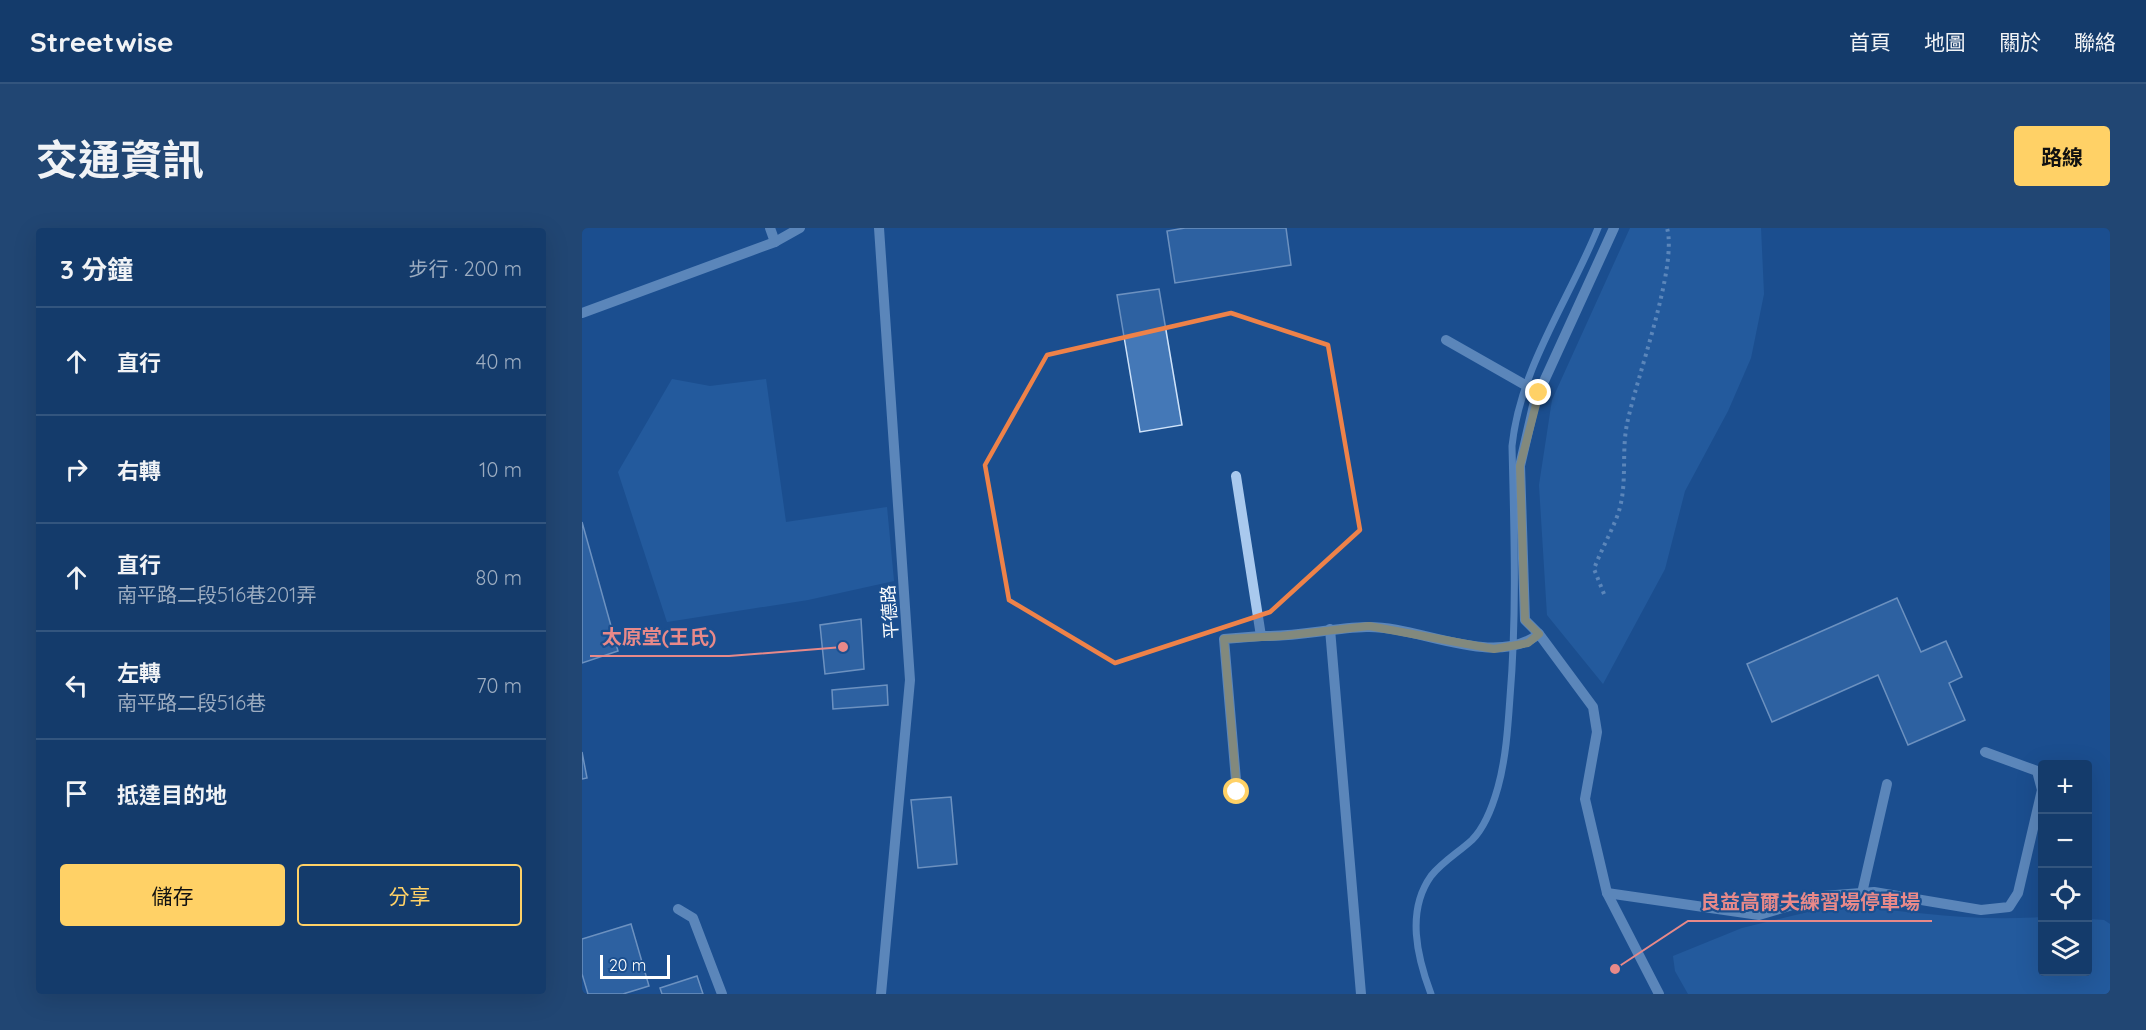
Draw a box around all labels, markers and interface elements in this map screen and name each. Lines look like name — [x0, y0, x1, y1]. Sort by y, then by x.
text: Streetwise — [30, 24, 173, 59]
text: 首頁 — [1849, 29, 1891, 55]
text: 地圖 — [1924, 29, 1966, 55]
text: 關於 — [1999, 29, 2041, 55]
text: 聯絡 — [2074, 29, 2116, 55]
button: 路線 — [2014, 126, 2110, 186]
text: 交通資訊 — [36, 133, 204, 186]
text: 3 分鐘 — [60, 253, 133, 286]
text: 步行 · 200 m — [409, 256, 522, 281]
icon: ahead — [60, 345, 93, 378]
text: 直行 — [117, 349, 161, 377]
text: 40 m — [476, 349, 522, 374]
route end — [1525, 379, 1551, 405]
icon: right — [60, 453, 93, 486]
text: 右轉 — [117, 457, 161, 485]
text: 10 m — [479, 457, 522, 482]
text: 直行 — [117, 551, 161, 579]
icon: ahead — [60, 561, 93, 594]
text: 80 m — [476, 565, 522, 590]
text: 南平路二段516巷201弄 — [117, 582, 316, 607]
street label: 平德路 — [876, 584, 903, 640]
callout: 太原堂(王氏) — [590, 618, 729, 656]
text: 太原堂(王氏) — [602, 624, 716, 649]
text: 左轉 — [117, 659, 161, 687]
icon: left — [60, 669, 93, 702]
text: 70 m — [476, 673, 522, 698]
text: 南平路二段516巷 — [117, 690, 266, 715]
map controls — [2038, 760, 2092, 976]
button: + — [2038, 760, 2092, 814]
icon: arrive — [60, 777, 93, 810]
route start — [1223, 778, 1249, 804]
text: 抵達目的地 — [117, 781, 227, 809]
button: − — [2038, 814, 2092, 868]
button: 儲存 — [60, 864, 285, 926]
button: 分享 — [297, 864, 522, 926]
button: locate — [2038, 868, 2092, 922]
callout: 良益高爾夫練習場停車場 — [1688, 883, 1932, 921]
text: 良益高爾夫練習場停車場 — [1700, 889, 1920, 914]
button: layers — [2038, 922, 2092, 976]
scale bar — [600, 952, 670, 980]
text: 20 m — [609, 955, 646, 975]

